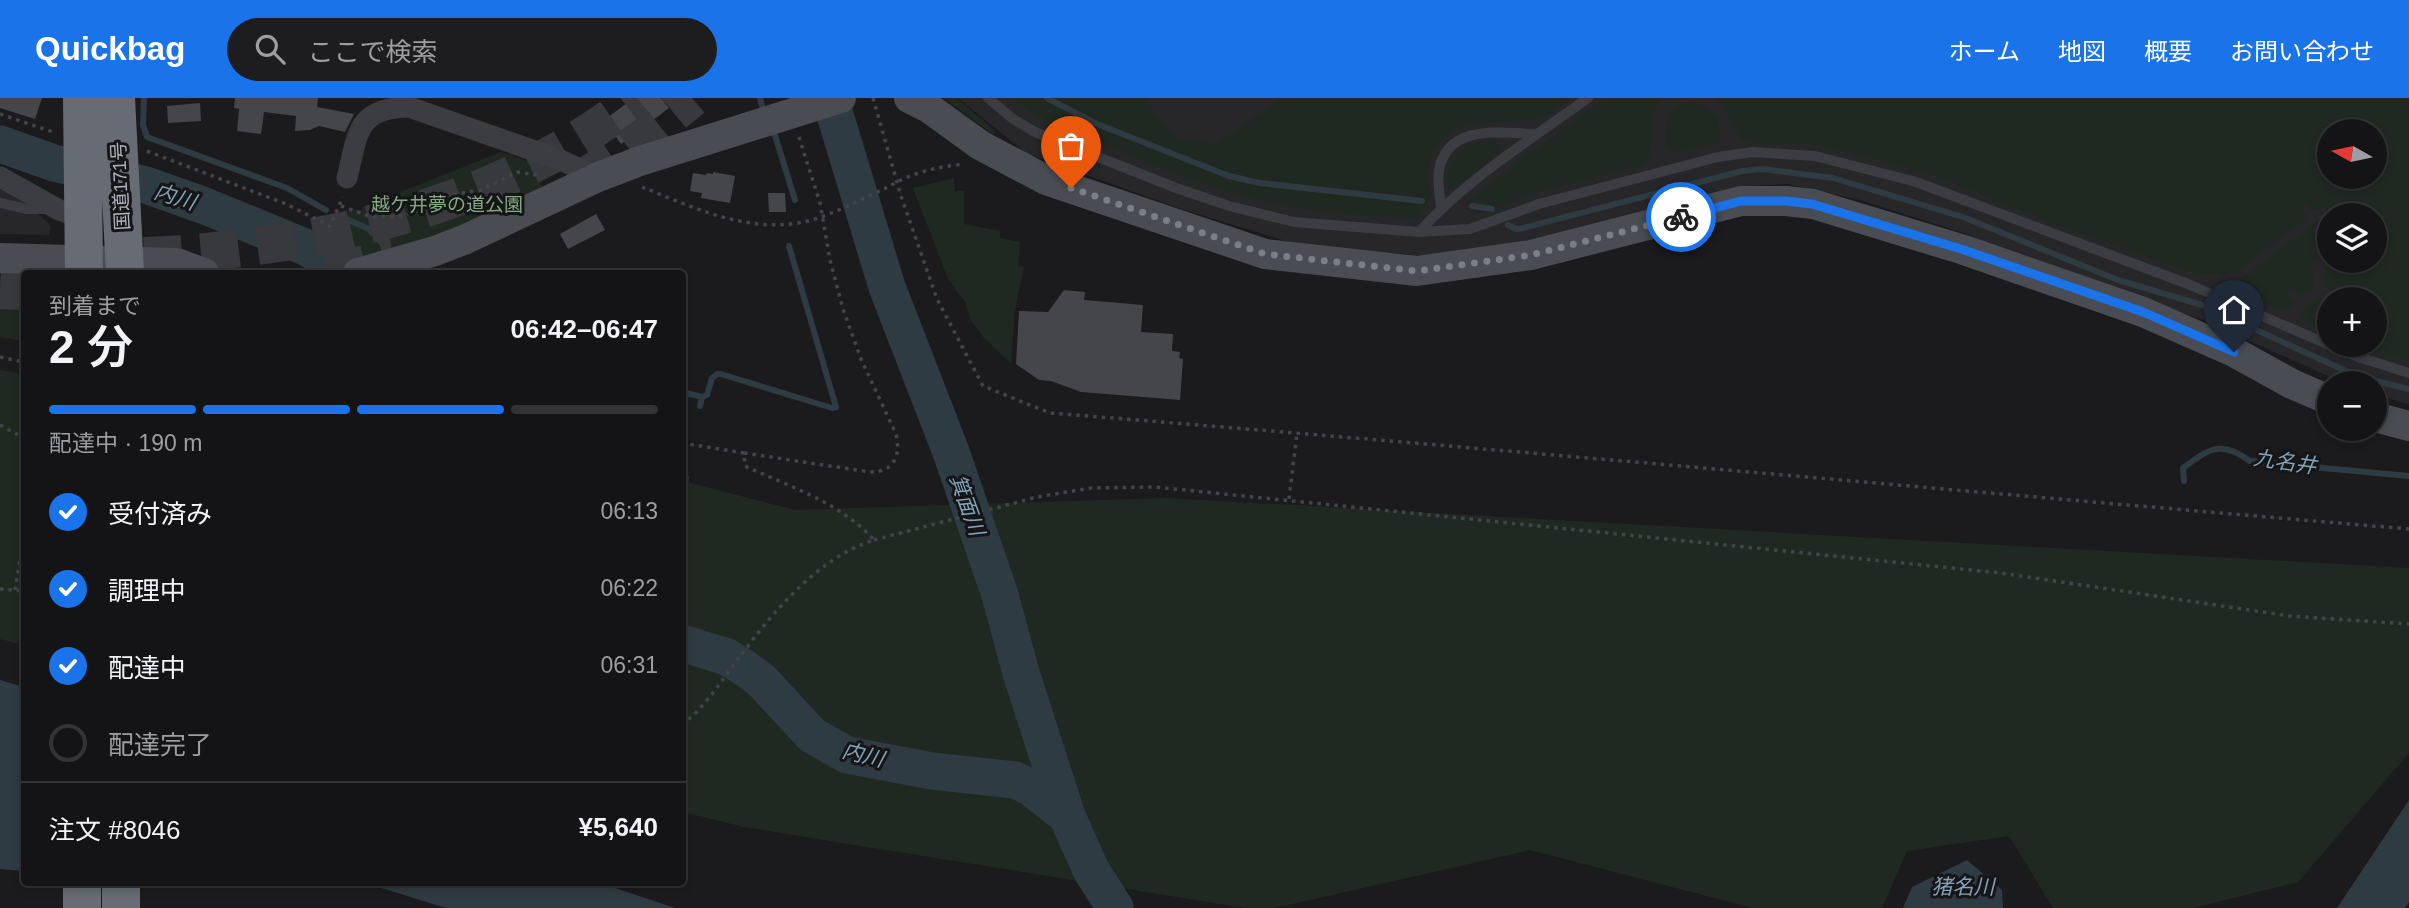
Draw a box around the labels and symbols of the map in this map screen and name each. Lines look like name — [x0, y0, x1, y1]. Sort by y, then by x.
pin — [1041, 116, 1101, 188]
north arrow — [2317, 119, 2387, 189]
street label: 国道171号 — [108, 141, 133, 231]
water label: 内川 — [152, 179, 201, 214]
courier — [1646, 182, 1716, 252]
park label: 越ケ井夢の道公園 — [371, 194, 523, 215]
pin — [2204, 280, 2264, 352]
water label: 九名井 — [2252, 446, 2320, 478]
water label: 箕面川 — [946, 471, 990, 540]
water label: 内川 — [840, 738, 888, 771]
water label: 猪名川 — [1932, 875, 1996, 898]

